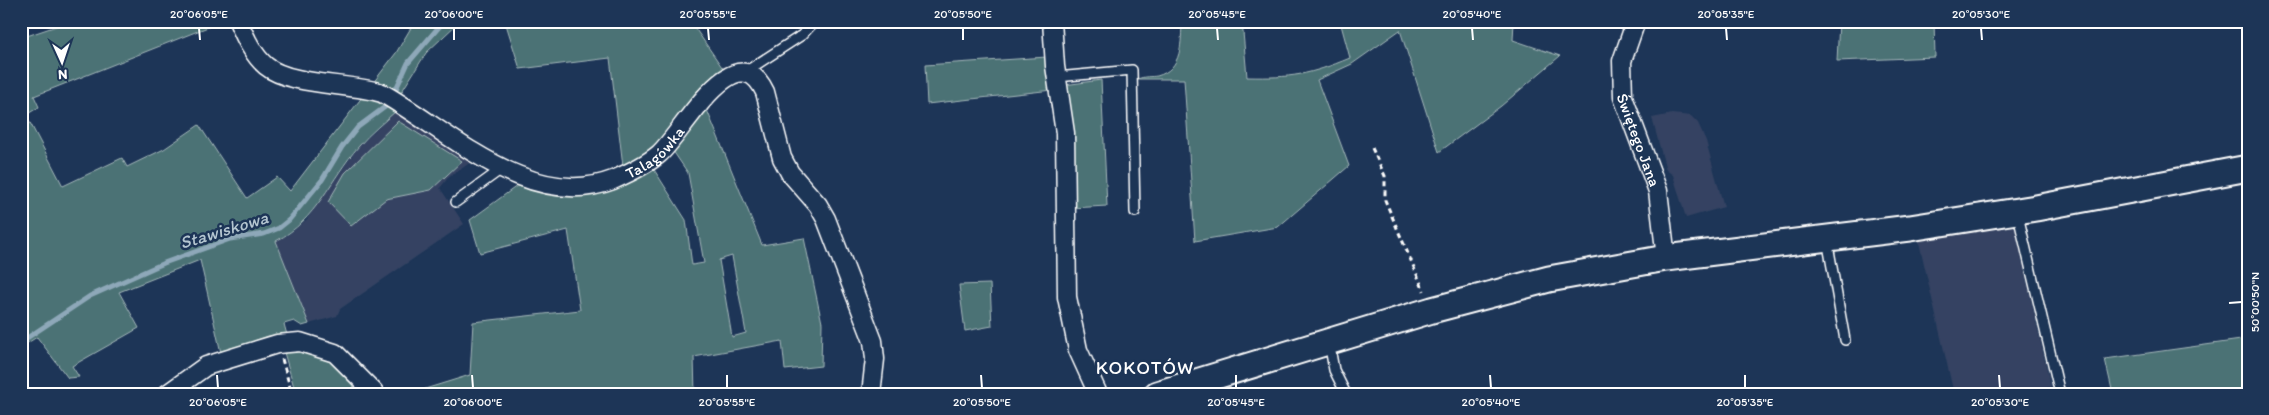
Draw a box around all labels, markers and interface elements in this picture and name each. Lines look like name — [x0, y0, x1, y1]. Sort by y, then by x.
text: 20°06'05"E — [170, 7, 228, 21]
text: 20°06'00"E — [424, 7, 484, 21]
text: 20°05'55"E — [680, 7, 737, 21]
text: 20°05'50"E — [934, 7, 992, 21]
text: 20°05'45"E — [1188, 7, 1246, 21]
text: 20°05'40"E — [1443, 7, 1502, 21]
text: 20°05'35"E — [1697, 7, 1755, 21]
text: 20°05'30"E — [1952, 7, 2010, 21]
north arrow — [38, 38, 88, 88]
text: N — [57, 66, 68, 83]
street label: Świętego Jana — [1612, 91, 1664, 189]
street label: Talagówka — [622, 122, 689, 183]
water label: Stawiskowa — [177, 206, 271, 254]
text: 50°00'50"N — [2248, 272, 2262, 332]
district label: KOKOTÓW — [1096, 356, 1194, 379]
text: 20°06'05"E — [189, 395, 247, 409]
text: 20°06'00"E — [443, 395, 503, 409]
text: 20°05'55"E — [699, 395, 756, 409]
text: 20°05'50"E — [953, 395, 1011, 409]
text: 20°05'45"E — [1207, 395, 1265, 409]
text: 20°05'40"E — [1462, 395, 1521, 409]
text: 20°05'35"E — [1716, 395, 1774, 409]
text: 20°05'30"E — [1971, 395, 2029, 409]

